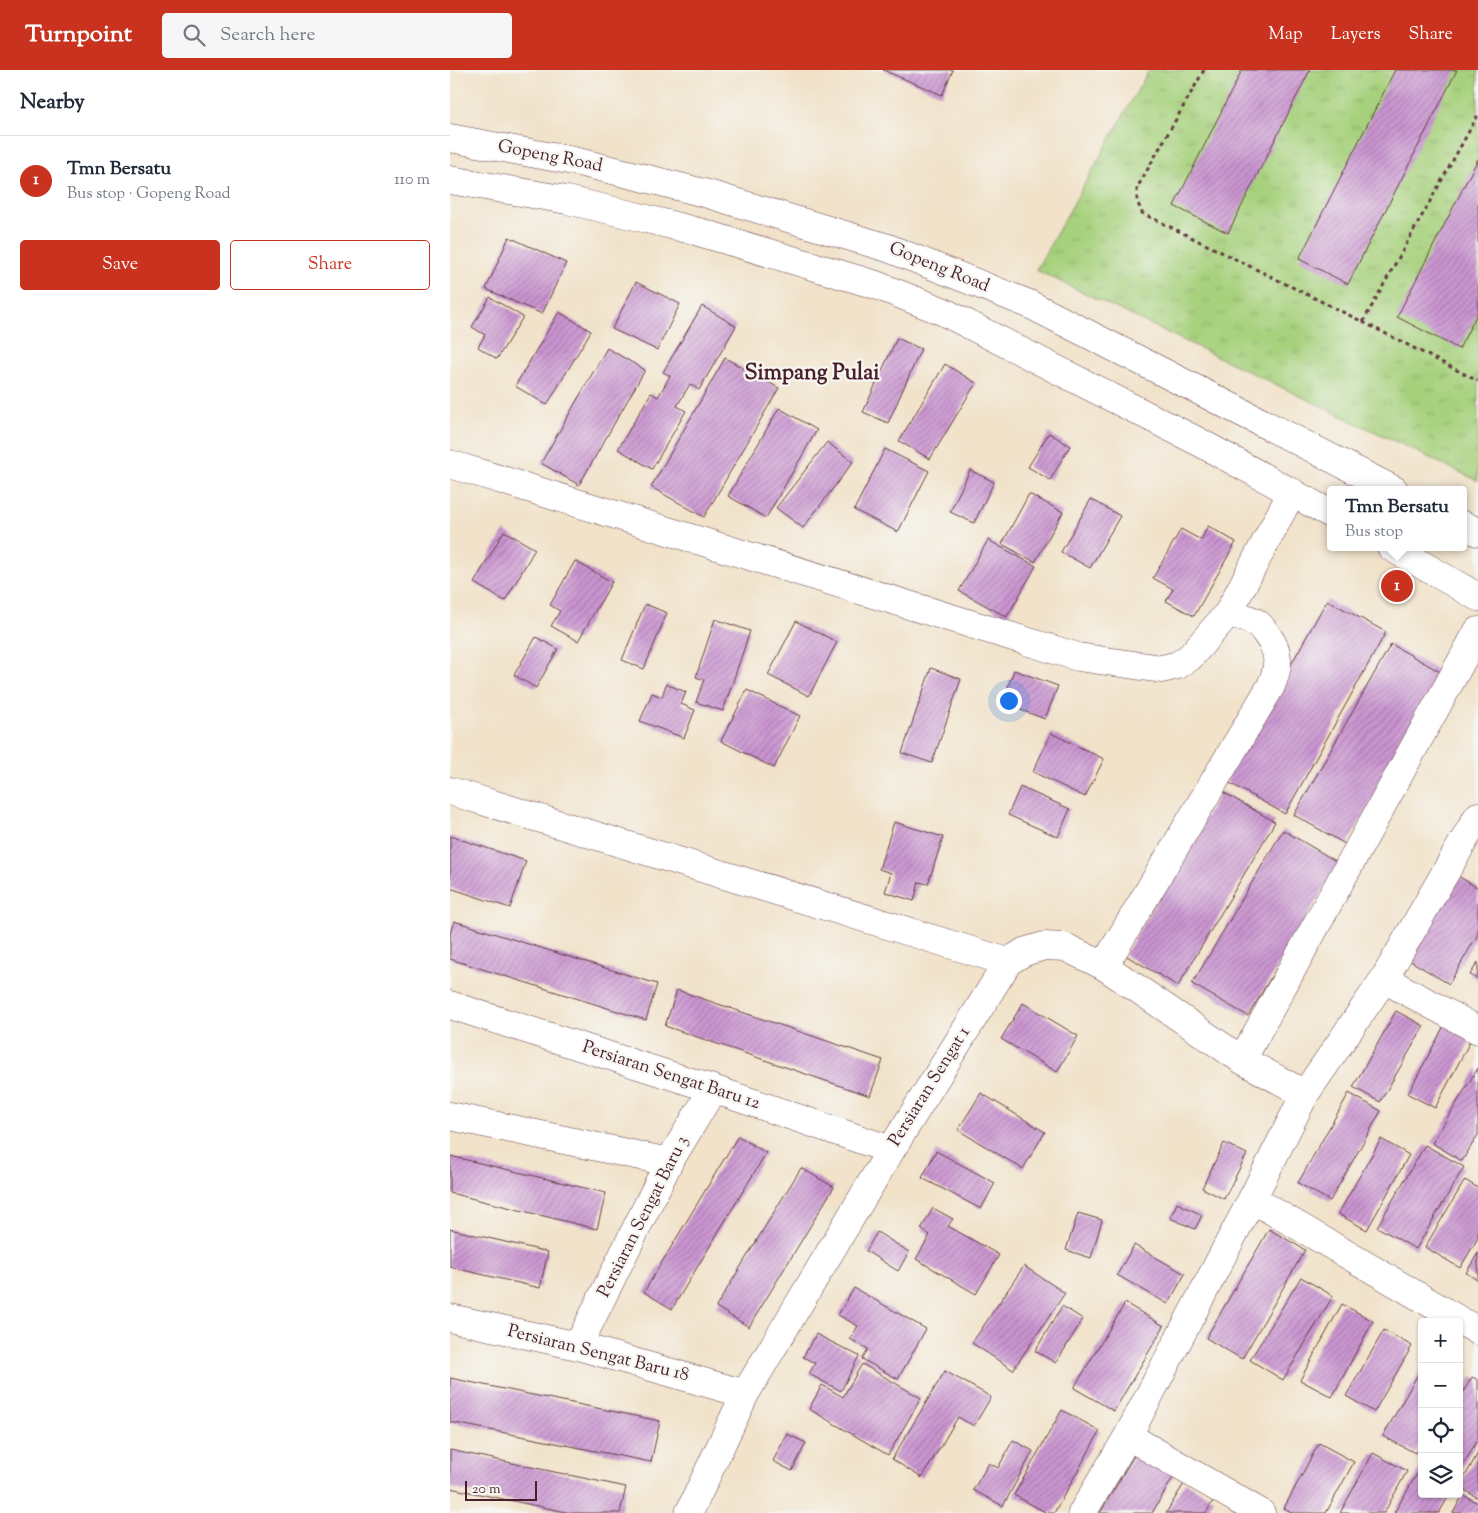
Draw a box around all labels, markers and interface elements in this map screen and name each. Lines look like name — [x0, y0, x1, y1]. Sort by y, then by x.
search box — [162, 13, 512, 58]
text: Turnpoint — [25, 18, 132, 52]
icon: search — [180, 21, 208, 49]
text: Search here — [220, 22, 315, 49]
text: Map — [1268, 22, 1303, 48]
text: Layers — [1331, 22, 1381, 48]
text: Share — [1409, 22, 1453, 48]
text: Nearby — [20, 88, 85, 118]
street label: Gopeng Road — [495, 134, 605, 180]
text: Tmn Bersatu — [67, 156, 171, 183]
text: 1 — [33, 169, 39, 192]
text: 110 m — [394, 169, 430, 192]
text: Bus stop · Gopeng Road — [67, 183, 231, 206]
street label: Gopeng Road — [885, 236, 993, 300]
button: Save — [20, 240, 220, 290]
button: Share — [230, 240, 430, 290]
district label: Simpang Pulai — [744, 358, 880, 390]
popup — [1327, 486, 1467, 551]
text: Tmn Bersatu — [1345, 494, 1449, 521]
text: Bus stop — [1345, 521, 1403, 544]
pin: 1 — [1381, 567, 1413, 605]
your location — [996, 688, 1022, 714]
street label: Persiaran Sengat 1 — [883, 1022, 977, 1152]
street label: Persiaran Sengat Baru 12 — [579, 1035, 764, 1117]
street label: Persiaran Sengat Baru 3 — [592, 1132, 696, 1302]
map controls — [1418, 1318, 1463, 1498]
button: + — [1418, 1318, 1463, 1363]
street label: Persiaran Sengat Baru 18 — [505, 1319, 691, 1389]
button: − — [1418, 1363, 1463, 1408]
button: locate — [1418, 1408, 1463, 1453]
button: layers — [1418, 1453, 1463, 1498]
scale bar — [465, 1478, 538, 1501]
text: 20 m — [472, 1480, 501, 1500]

